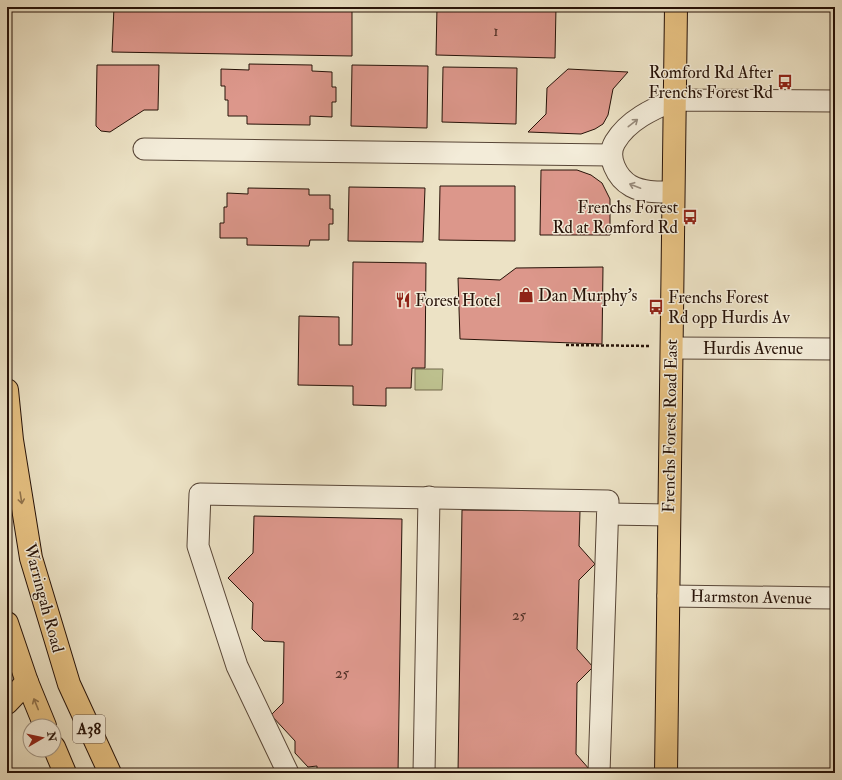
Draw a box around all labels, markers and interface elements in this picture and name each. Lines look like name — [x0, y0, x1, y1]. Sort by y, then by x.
house number: 1 — [493, 22, 499, 41]
place label: Romford Rd After Frenchs Forest Rd — [648, 62, 774, 103]
bus stop icon: Romford Rd After Frenchs Forest Rd — [776, 73, 794, 91]
one-way arrow — [627, 119, 638, 127]
one-way arrow — [630, 182, 642, 190]
place label: Frenchs Forest Rd at Romford Rd — [552, 197, 679, 238]
bus stop icon: Frenchs Forest Rd at Romford Rd — [681, 208, 699, 226]
place label: Dan Murphy's — [538, 285, 638, 307]
shop icon: Dan Murphy's — [517, 286, 535, 304]
place label: Frenchs Forest Rd opp Hurdis Av — [668, 287, 790, 329]
place label: Forest Hotel — [415, 290, 501, 311]
restaurant icon: Forest Hotel — [394, 291, 412, 309]
bus stop icon: Frenchs Forest Rd opp Hurdis Av — [647, 298, 665, 316]
street label: Frenchs Forest Road East — [658, 338, 682, 513]
street label: Hurdis Avenue — [703, 338, 803, 359]
one-way arrow — [17, 491, 25, 504]
street label: Warringah Road — [19, 540, 69, 655]
street label: Harmston Avenue — [690, 585, 812, 609]
house number: 25 — [512, 606, 526, 625]
house number: 25 — [335, 664, 349, 683]
one-way arrow — [32, 698, 39, 710]
road number: A38 — [73, 715, 105, 743]
north arrow — [22, 718, 62, 758]
text: N — [44, 730, 59, 744]

